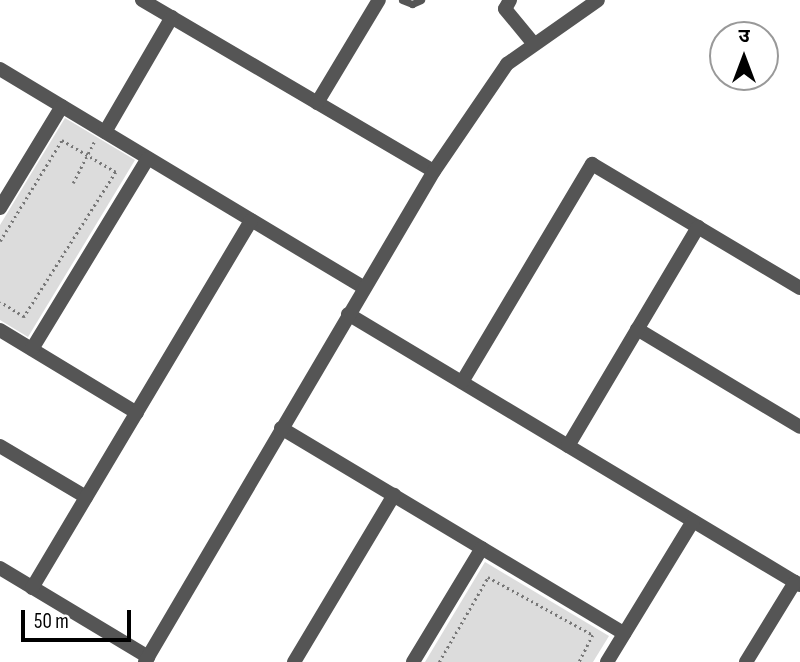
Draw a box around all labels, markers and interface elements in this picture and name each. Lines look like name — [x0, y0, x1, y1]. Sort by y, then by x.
north arrow — [709, 21, 779, 91]
text: उ — [738, 25, 750, 48]
scale bar — [24, 596, 135, 640]
text: 50 m — [34, 609, 69, 634]

